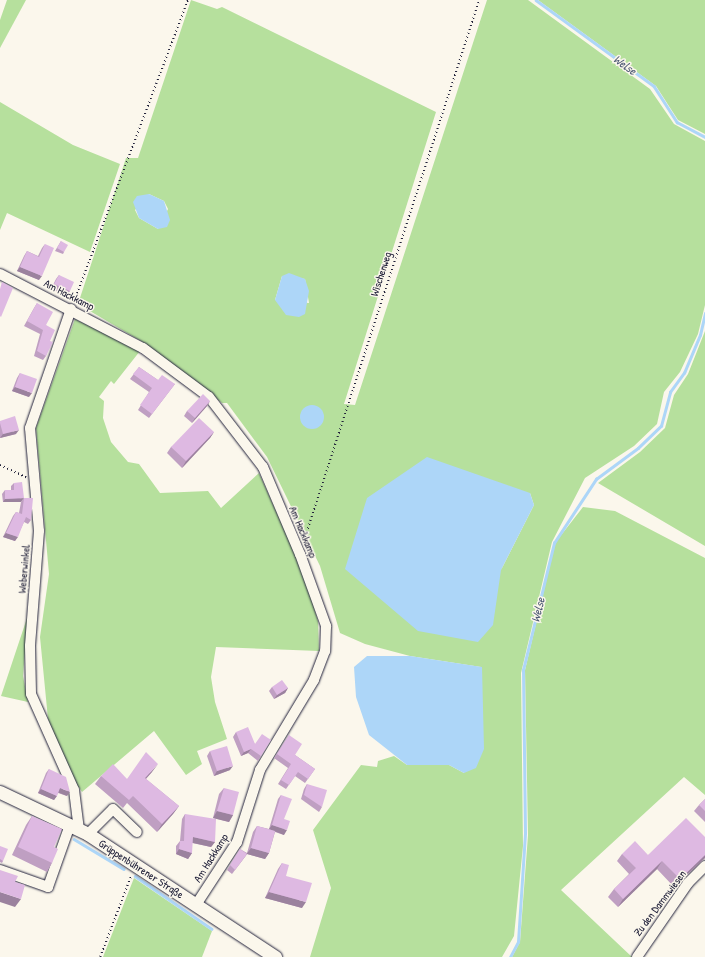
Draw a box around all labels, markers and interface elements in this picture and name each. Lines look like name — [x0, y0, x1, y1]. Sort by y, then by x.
water label: Welse — [611, 52, 639, 78]
street label: Wischenweg — [368, 250, 394, 298]
street label: Am Hackkamp — [42, 277, 96, 313]
street label: Am Hackkamp — [286, 504, 320, 560]
street label: Weberwinkel — [15, 544, 33, 594]
water label: Welse — [528, 596, 548, 624]
street label: Am Hackkamp — [191, 831, 231, 885]
street label: Grüppenbührener Straße — [96, 837, 186, 901]
street label: Zu den Dammwiesen — [631, 868, 689, 938]

